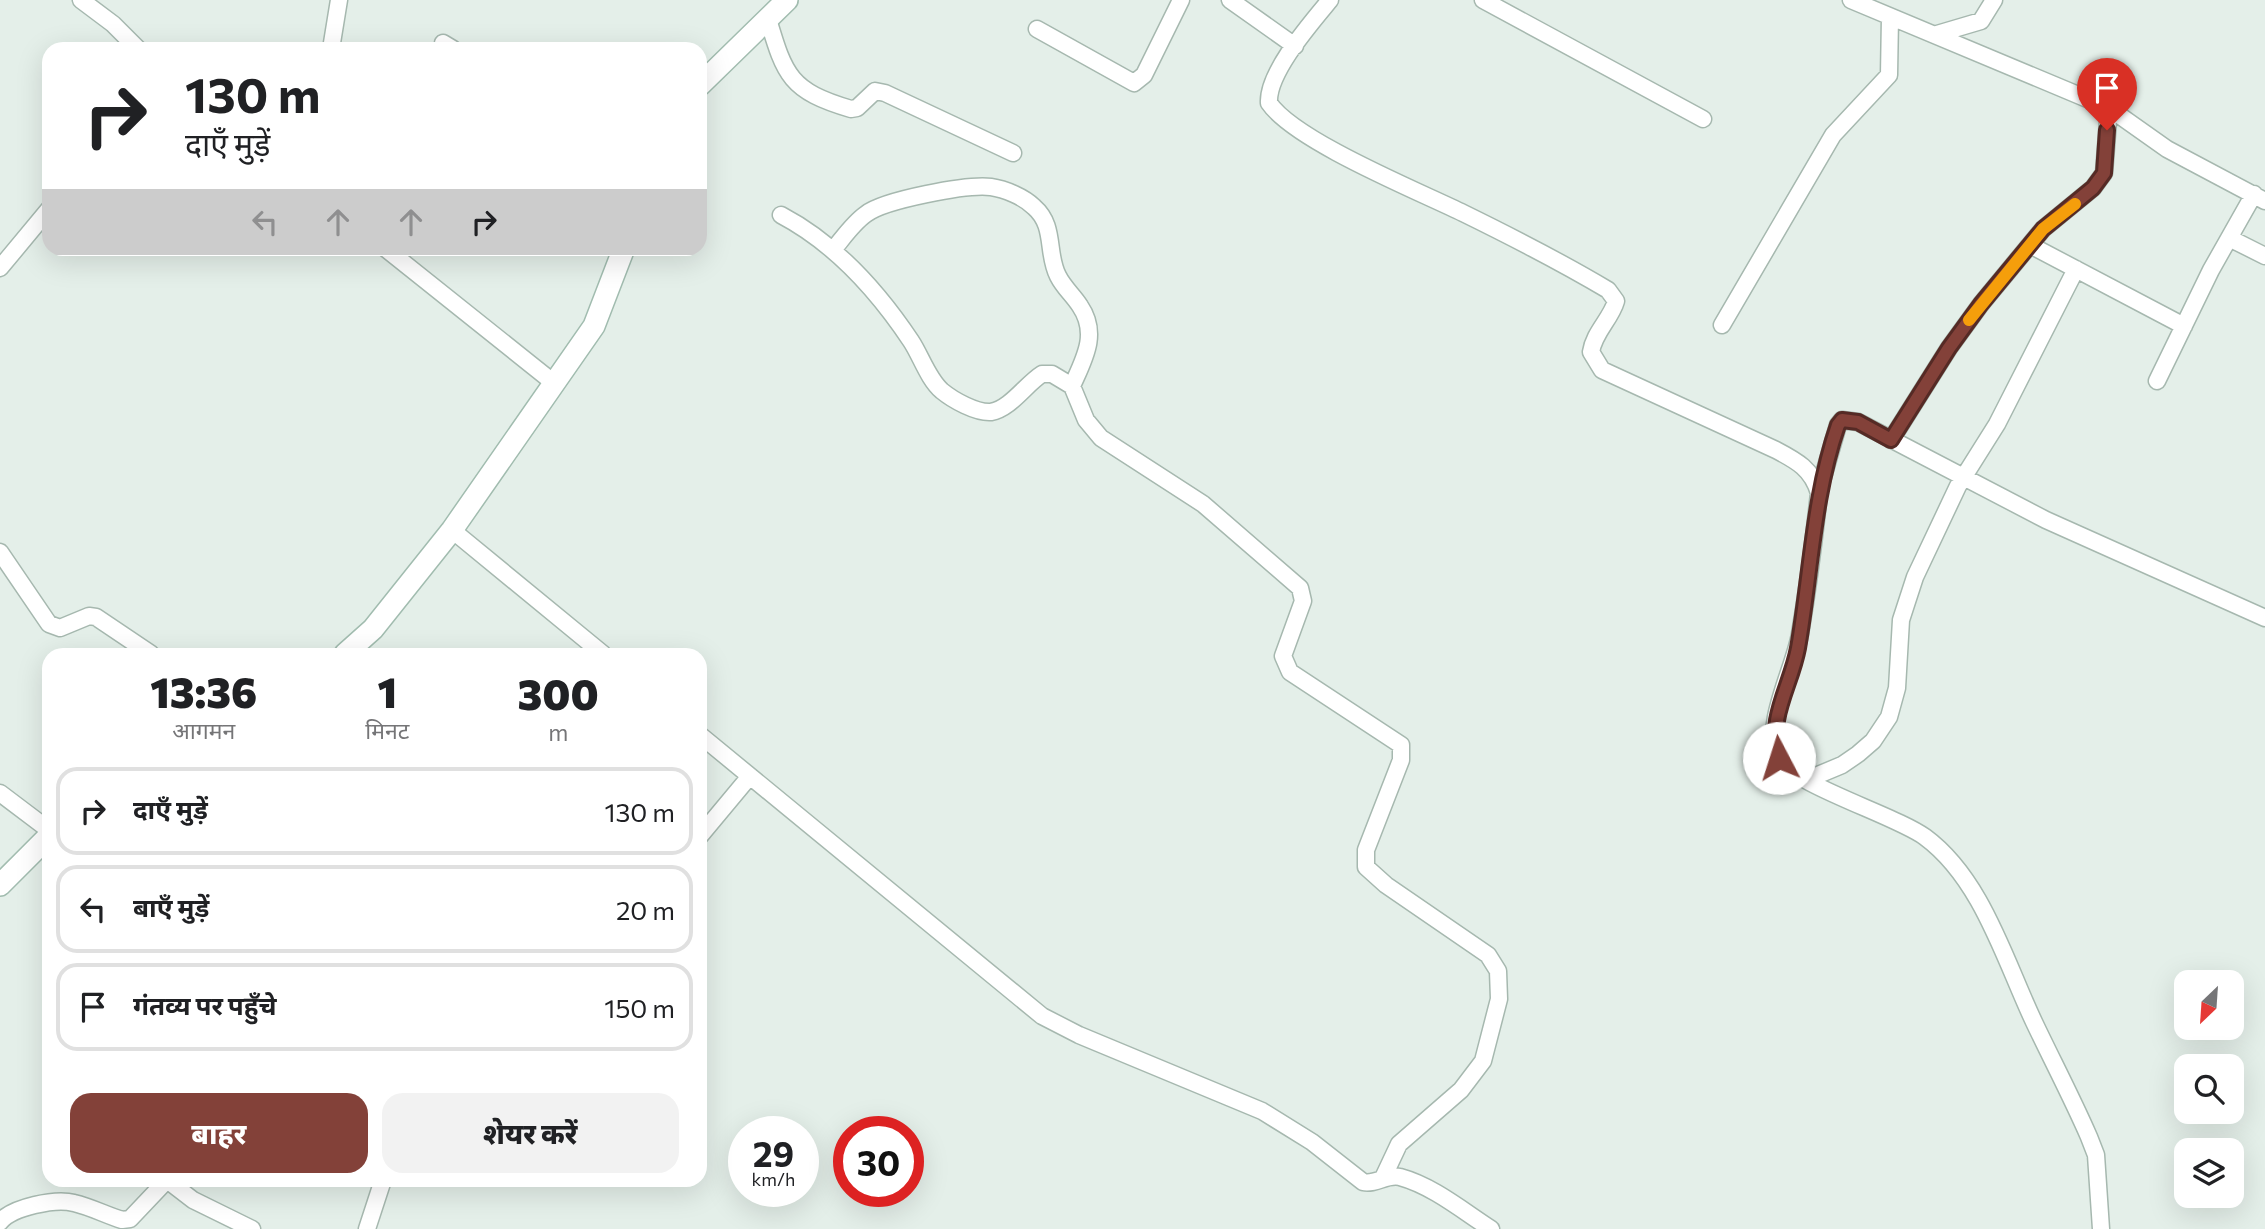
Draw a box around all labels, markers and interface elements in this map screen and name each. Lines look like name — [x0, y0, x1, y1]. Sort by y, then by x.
pin — [2077, 58, 2137, 130]
text: 130 m — [185, 63, 320, 123]
icon: arrive — [2088, 69, 2126, 107]
icon: right — [70, 70, 161, 161]
text: दाएँ मुड़ें — [185, 123, 270, 163]
icon: left — [246, 203, 284, 241]
icon: ahead — [319, 203, 357, 241]
icon: ahead — [392, 203, 430, 241]
icon: right — [465, 203, 503, 241]
text: 13:36 — [150, 665, 257, 717]
text: 1 — [378, 665, 397, 717]
text: 300 — [518, 667, 599, 719]
text: आगमन — [172, 716, 235, 744]
text: मिनट — [365, 716, 409, 744]
text: m — [548, 718, 568, 746]
position arrow — [1742, 721, 1816, 795]
icon: right — [74, 792, 112, 830]
text: दाएँ मुड़ें — [133, 793, 208, 824]
text: 130 m — [604, 796, 675, 827]
icon: left — [74, 890, 112, 928]
text: बाएँ मुड़ें — [133, 891, 209, 922]
text: 20 m — [616, 894, 675, 925]
north arrow — [2174, 970, 2244, 1040]
map controls — [2174, 970, 2244, 1208]
icon: arrive — [74, 988, 112, 1026]
text: गंतव्य पर पहुँचे — [133, 989, 277, 1020]
text: 150 m — [604, 992, 675, 1023]
button: search — [2174, 1054, 2244, 1124]
button: बाहर — [70, 1093, 368, 1173]
button: शेयर करें — [382, 1093, 679, 1173]
speed limit sign: 30 — [833, 1116, 924, 1207]
text: 29 — [753, 1131, 794, 1174]
button: layers — [2174, 1138, 2244, 1208]
text: km/h — [752, 1168, 795, 1190]

